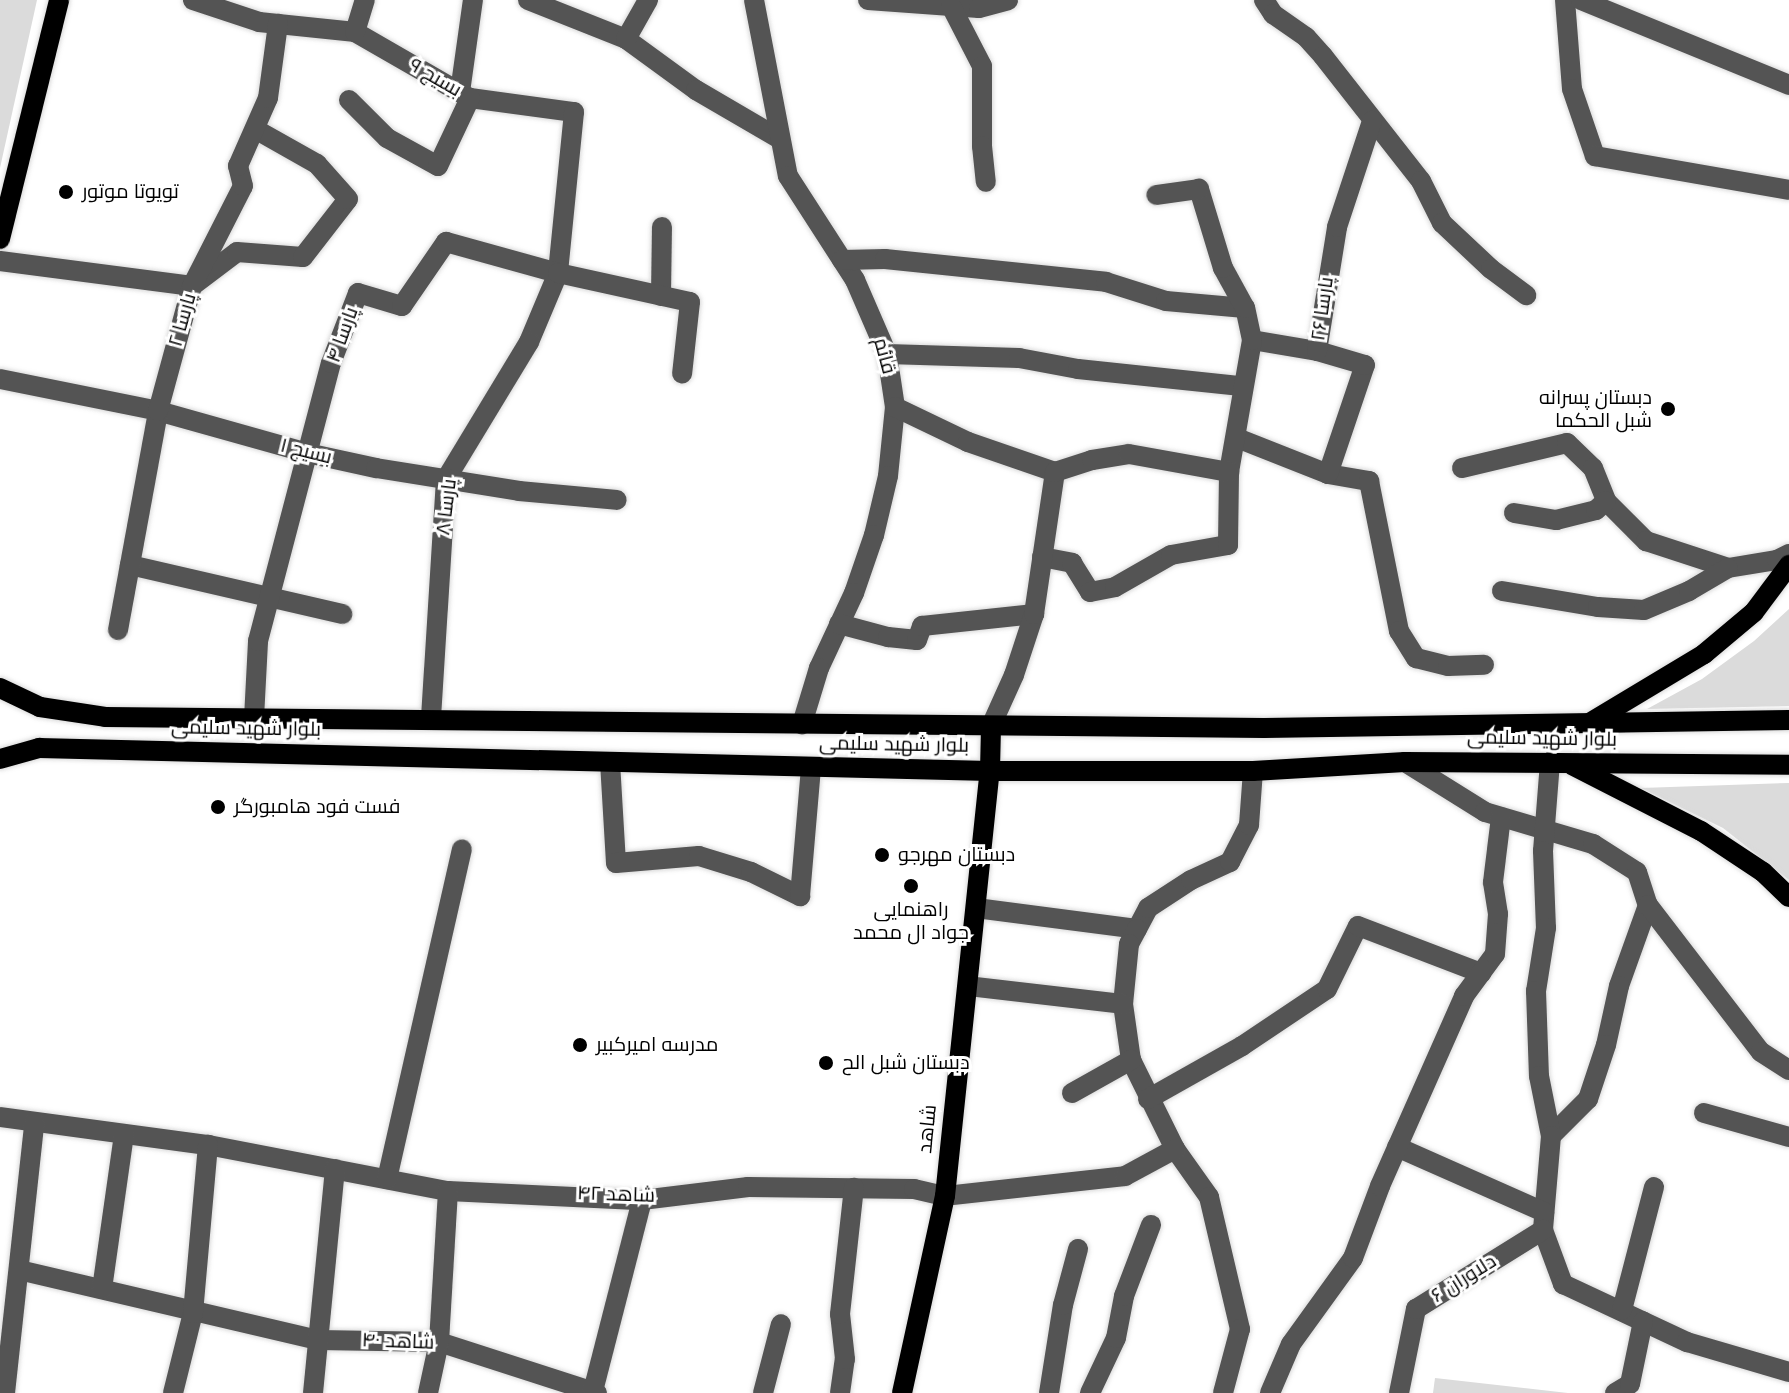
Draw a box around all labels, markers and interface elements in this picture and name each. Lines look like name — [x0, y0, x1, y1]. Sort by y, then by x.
street label: بسیج ۹ — [405, 53, 465, 103]
place label: تویوتا موتور — [82, 180, 179, 204]
marker: تویوتا موتور — [57, 183, 75, 201]
street label: پارسا ۲۶ — [1307, 276, 1339, 342]
street label: پارسا ۲ — [164, 290, 202, 350]
street label: پارسا ۴ — [322, 304, 364, 366]
street label: قائم — [868, 335, 900, 377]
place label: دبستان پسرانه شبل الحکما — [1539, 386, 1652, 433]
marker: دبستان پسرانه شبل الحکما — [1659, 400, 1677, 418]
street label: بسیج ۱ — [278, 434, 334, 470]
street label: پارسا ۸ — [432, 477, 462, 537]
street label: بلوار شهید سلیمی — [171, 716, 321, 742]
street label: بلوار شهید سلیمی — [1467, 726, 1617, 752]
street label: بلوار شهید سلیمی — [819, 732, 969, 758]
place label: فست فود هامبورگر — [234, 795, 400, 819]
marker: فست فود هامبورگر — [209, 798, 227, 816]
place label: دبستان مهرجو — [898, 843, 1015, 867]
marker: دبستان مهرجو — [873, 846, 891, 864]
marker: راهنمایی جواد ال محمد — [902, 877, 920, 895]
place label: راهنمایی جواد ال محمد — [853, 898, 969, 945]
place label: مدرسه امیرکبیر — [596, 1033, 718, 1057]
marker: مدرسه امیرکبیر — [571, 1036, 589, 1054]
place label: دبستان شبل الح — [842, 1051, 970, 1075]
marker: دبستان شبل الح — [817, 1054, 835, 1072]
street label: شاهد — [914, 1103, 942, 1155]
street label: شاهد ۴۲ — [577, 1182, 655, 1208]
street label: دلاوران ۶ — [1427, 1250, 1501, 1308]
street label: شاهد ۴۰ — [361, 1329, 435, 1355]

